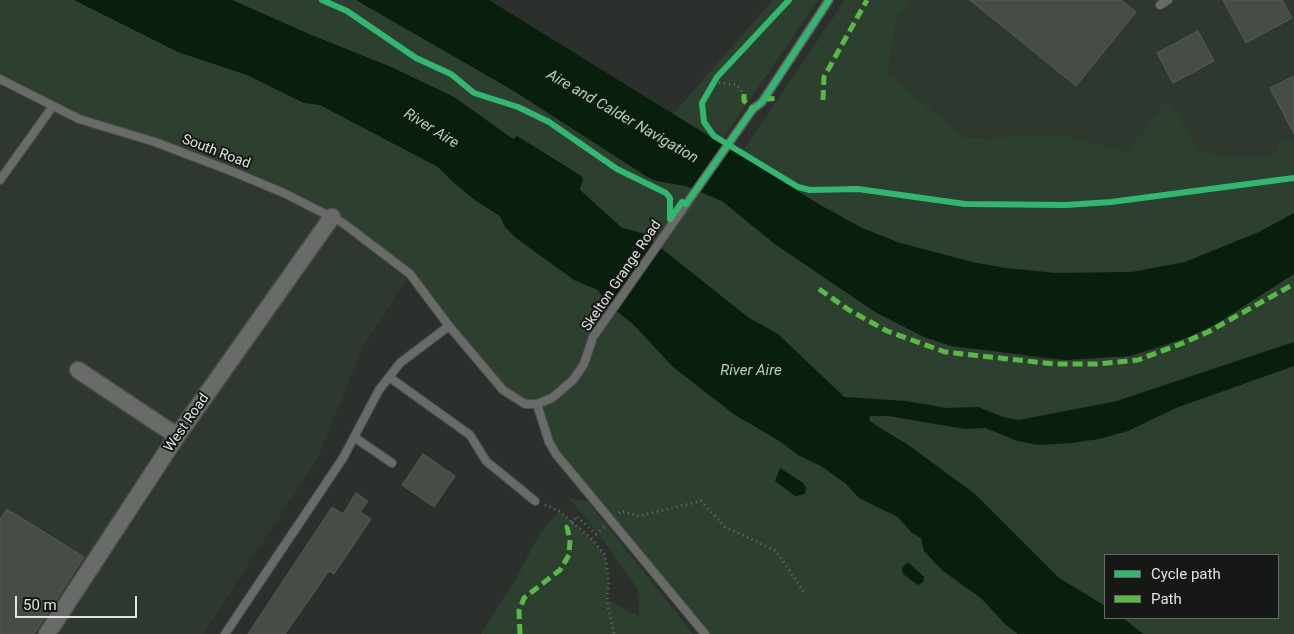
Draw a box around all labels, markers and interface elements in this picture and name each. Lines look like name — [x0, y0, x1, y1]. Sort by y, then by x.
water label: Aire and Calder Navigation — [543, 66, 701, 168]
water label: River Aire — [400, 105, 462, 153]
street label: South Road — [179, 131, 253, 173]
street label: Skelton Grange Road — [579, 217, 665, 335]
water label: River Aire — [720, 362, 782, 380]
street label: West Road — [161, 391, 213, 455]
legend — [1104, 554, 1279, 619]
text: Cycle path — [1151, 565, 1221, 583]
scale bar — [18, 586, 140, 618]
text: Path — [1151, 590, 1182, 608]
text: 50 m — [23, 596, 57, 614]

